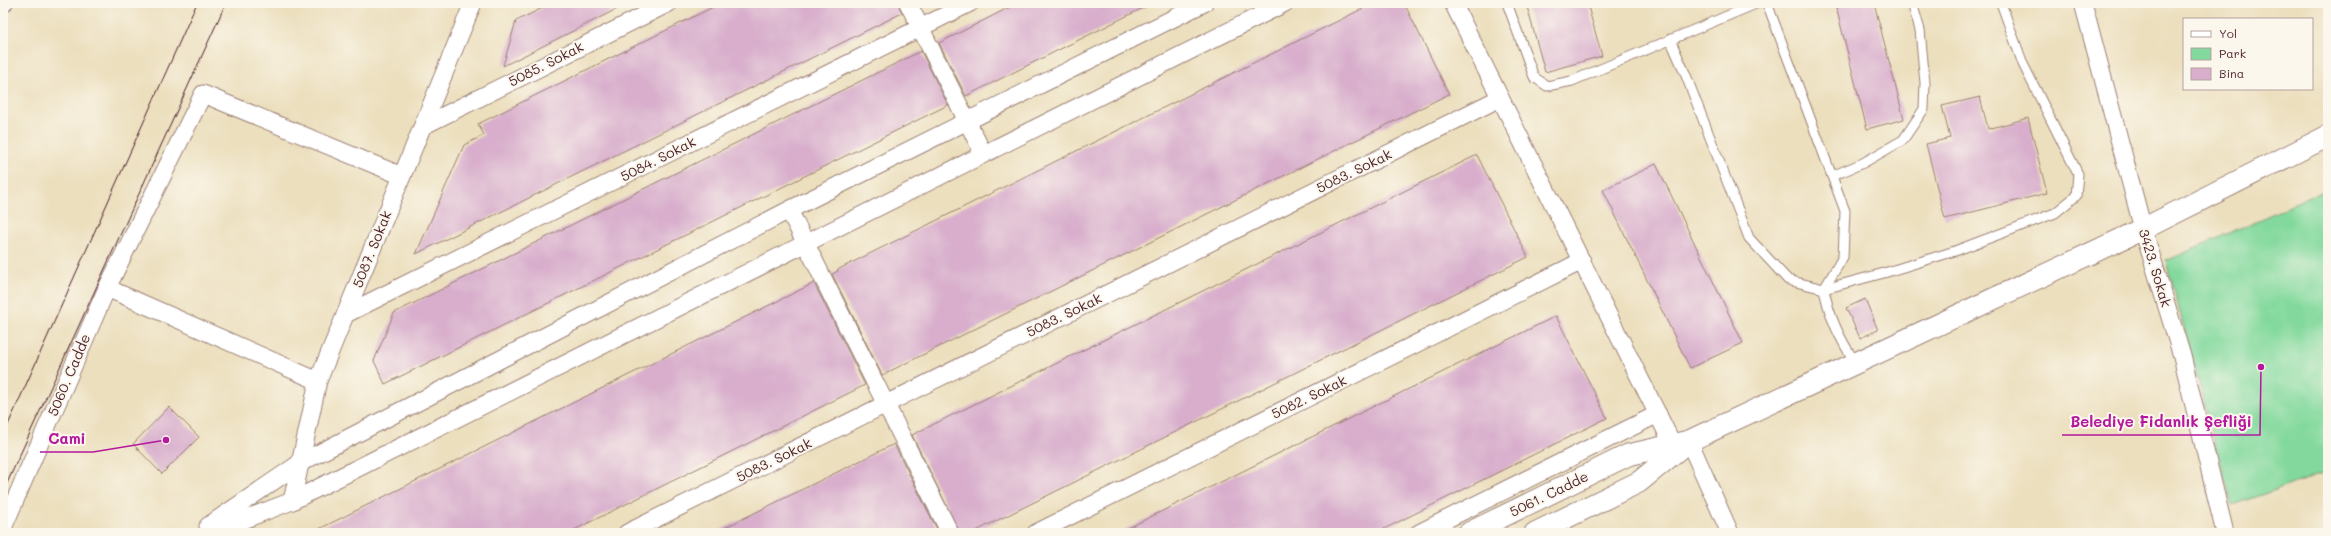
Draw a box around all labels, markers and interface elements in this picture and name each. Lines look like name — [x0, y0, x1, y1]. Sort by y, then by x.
legend — [2183, 18, 2313, 90]
text: Yol — [2219, 25, 2237, 41]
street label: 5085. Sokak — [505, 37, 587, 91]
text: Park — [2219, 45, 2246, 61]
text: Bina — [2219, 65, 2244, 81]
street label: 5084. Sokak — [617, 132, 699, 186]
street label: 5083. Sokak — [1313, 144, 1395, 197]
street label: 5087. Sokak — [347, 207, 396, 290]
street label: 3423. Sokak — [2135, 226, 2176, 309]
street label: 5083. Sokak — [1023, 288, 1105, 341]
street label: 5060. Cadde — [43, 331, 94, 419]
street label: 5082. Sokak — [1268, 370, 1350, 423]
callout: Belediye Fidanlık Şefliği — [2062, 408, 2260, 435]
text: Belediye Fidanlık Şefliği — [2070, 411, 2252, 431]
callout: Cami — [40, 425, 93, 452]
text: Cami — [48, 428, 86, 448]
street label: 5083. Sokak — [733, 433, 815, 486]
street label: 5061. Cadde — [1506, 466, 1591, 521]

